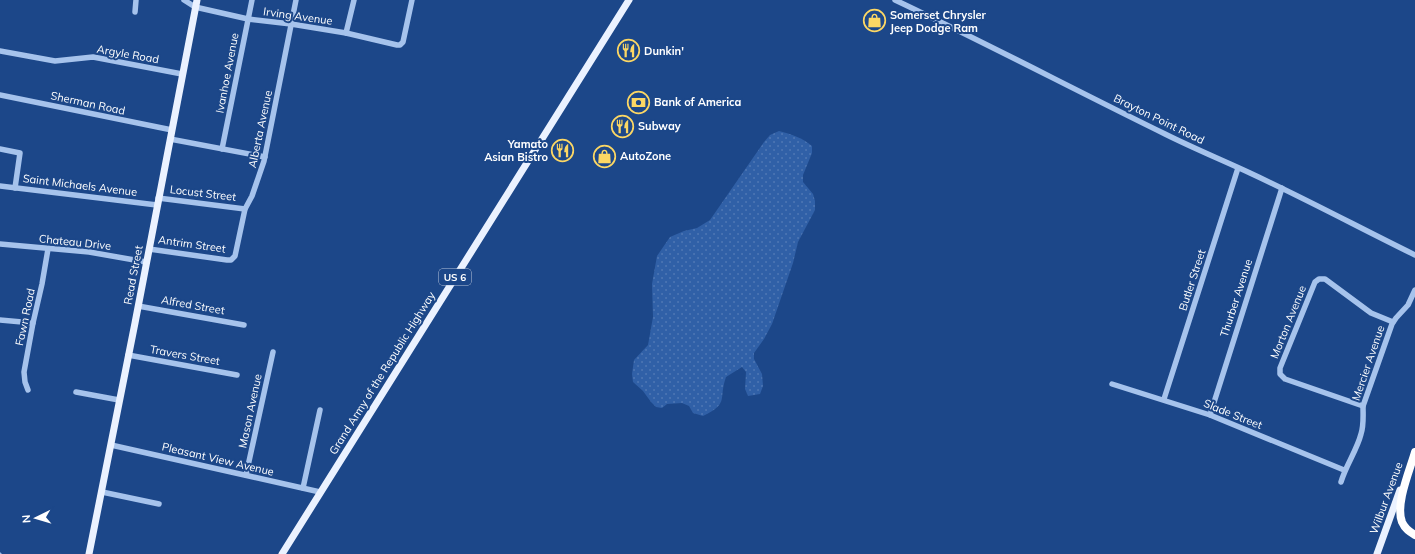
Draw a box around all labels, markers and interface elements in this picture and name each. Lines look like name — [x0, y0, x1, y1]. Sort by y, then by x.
street label: Irving Avenue — [262, 4, 334, 28]
shop icon: Somerset Chrysler Jeep Dodge Ram — [861, 8, 887, 34]
place label: Somerset Chrysler Jeep Dodge Ram — [890, 8, 987, 35]
street label: Ivanhoe Avenue — [212, 32, 242, 114]
restaurant icon: Dunkin' — [615, 38, 641, 64]
street label: Argyle Road — [96, 42, 160, 66]
place label: Dunkin' — [644, 44, 684, 58]
street label: Sherman Road — [49, 88, 127, 118]
street label: Alberta Avenue — [245, 89, 275, 169]
bank icon: Bank of America — [625, 89, 651, 115]
street label: Brayton Point Road — [1111, 91, 1207, 147]
place label: Bank of America — [654, 95, 742, 109]
restaurant icon: Subway — [609, 113, 635, 139]
place label: Subway — [638, 119, 681, 133]
place label: Yamato Asian Bistro — [484, 137, 548, 164]
restaurant icon: Yamato Asian Bistro — [550, 137, 576, 163]
shop icon: AutoZone — [591, 143, 617, 169]
place label: AutoZone — [620, 149, 671, 163]
street label: Saint Michaels Avenue — [22, 171, 138, 199]
street label: Locust Street — [169, 182, 237, 204]
street label: Chateau Drive — [38, 231, 112, 253]
street label: Antrim Street — [157, 232, 227, 256]
street label: Read Street — [120, 244, 146, 306]
street label: Butler Street — [1176, 247, 1209, 312]
street label: Thurber Avenue — [1217, 257, 1255, 339]
road number: US 6 — [439, 269, 471, 285]
street label: Morton Avenue — [1267, 283, 1309, 361]
street label: Fawn Road — [12, 287, 38, 347]
street label: Grand Army of the Republic Highway — [326, 289, 438, 457]
street label: Alfred Street — [160, 293, 226, 317]
street label: Mercier Avenue — [1349, 324, 1387, 402]
street label: Travers Street — [149, 342, 221, 368]
street label: Mason Avenue — [235, 373, 265, 449]
street label: Slade Street — [1202, 396, 1264, 432]
street label: Pleasant View Avenue — [161, 439, 275, 479]
street label: Wilbur Avenue — [1366, 460, 1406, 536]
north arrow — [16, 498, 56, 538]
text: N — [19, 514, 33, 524]

